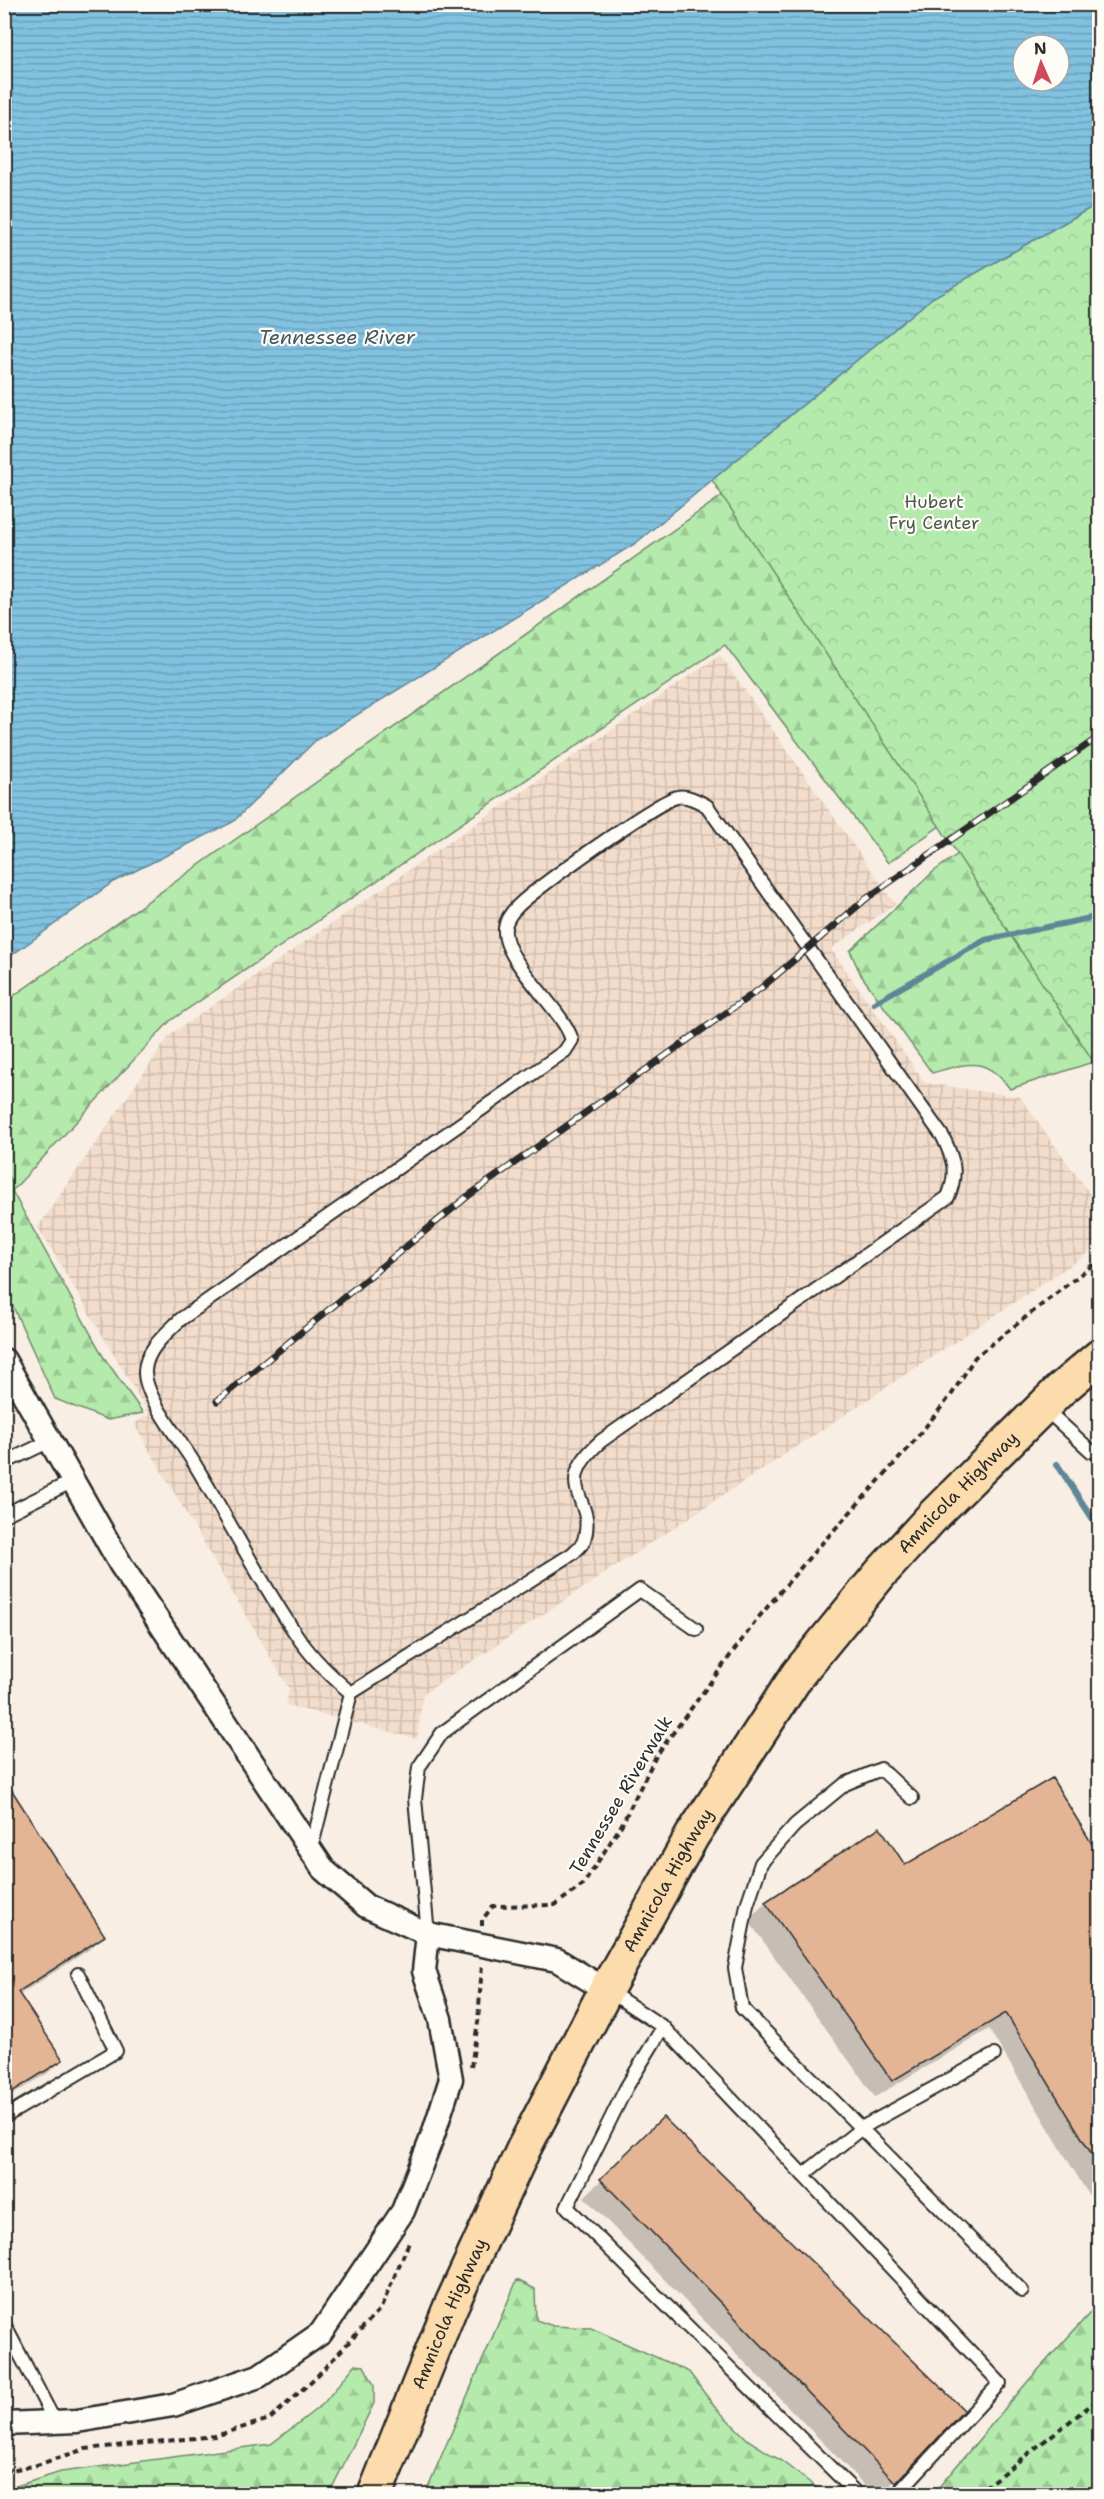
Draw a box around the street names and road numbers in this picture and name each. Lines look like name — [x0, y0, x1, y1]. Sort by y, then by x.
street label: Amnicola Highway — [892, 1426, 1024, 1559]
street label: Tennessee Riverwalk — [564, 1711, 678, 1879]
street label: Amnicola Highway — [617, 1803, 719, 1957]
street label: Amnicola Highway — [406, 2234, 493, 2393]

